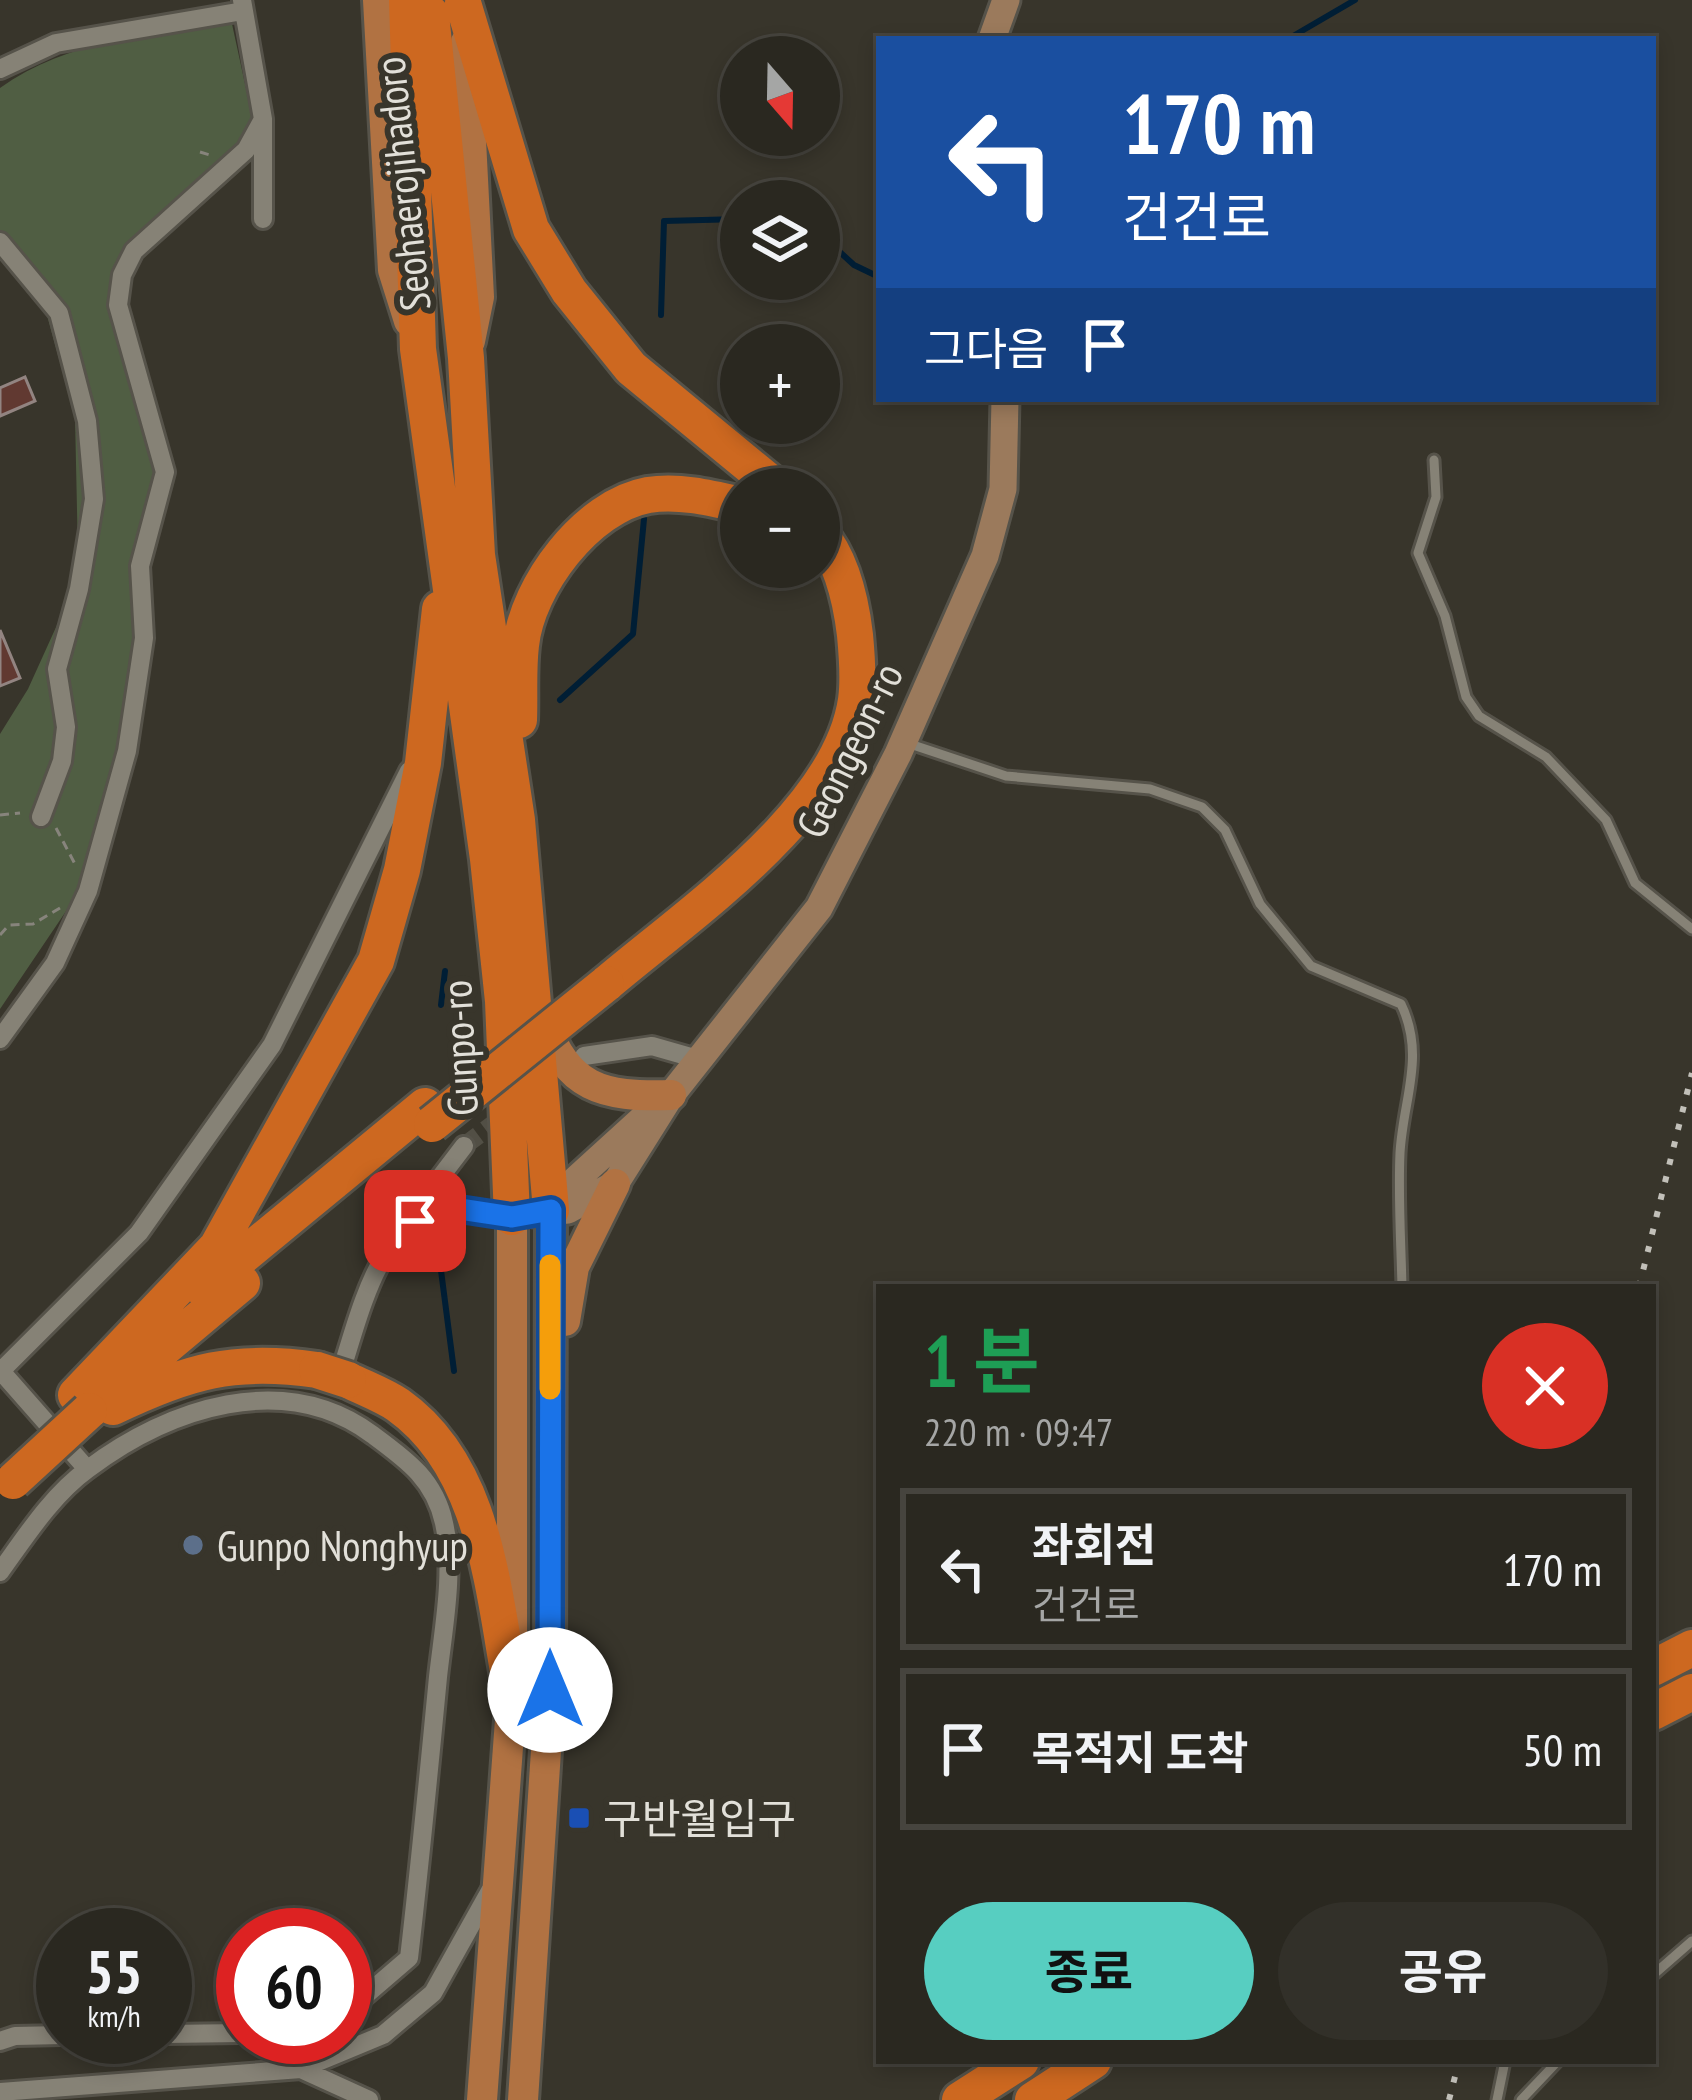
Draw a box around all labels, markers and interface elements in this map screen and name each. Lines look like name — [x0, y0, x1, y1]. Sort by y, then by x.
north arrow — [720, 36, 840, 156]
map controls — [720, 36, 840, 588]
street label: Seohaerojihadoro — [361, 54, 443, 314]
text: 170 m — [1122, 68, 1315, 177]
icon: left — [924, 84, 1080, 240]
button: layers — [720, 180, 840, 300]
text: 건건로 — [1122, 182, 1271, 252]
icon: arrive — [1072, 312, 1138, 378]
text: 그다음 — [924, 319, 1048, 377]
button: + — [720, 324, 840, 444]
button: − — [720, 468, 840, 588]
street label: Geongeon-ro — [783, 654, 915, 846]
street label: Gunpo-ro — [428, 979, 490, 1117]
pin — [364, 1170, 466, 1272]
icon: arrive — [382, 1188, 448, 1254]
text: 1 분 — [924, 1314, 1039, 1407]
button: close — [1482, 1323, 1608, 1449]
text: 220 m · 09:47 — [924, 1406, 1113, 1457]
text: 좌회전 — [1032, 1515, 1156, 1573]
place label: Gunpo Nonghyup — [217, 1518, 468, 1573]
marker: Gunpo Nonghyup — [180, 1532, 206, 1558]
icon: left — [930, 1536, 996, 1602]
text: 170 m — [1502, 1540, 1602, 1598]
text: 건건로 — [1032, 1579, 1140, 1630]
position arrow — [487, 1627, 613, 1753]
icon: arrive — [930, 1716, 996, 1782]
text: 50 m — [1523, 1720, 1602, 1778]
text: 목적지 도착 — [1032, 1723, 1248, 1781]
place label: 구반월입구 — [603, 1791, 796, 1846]
marker: 구반월입구 — [566, 1805, 592, 1831]
button: 종료 — [924, 1902, 1254, 2040]
button: 공유 — [1278, 1902, 1608, 2040]
speed limit sign: 60 — [216, 1908, 372, 2064]
text: 55 — [85, 1932, 143, 2010]
text: km/h — [87, 1996, 141, 2035]

